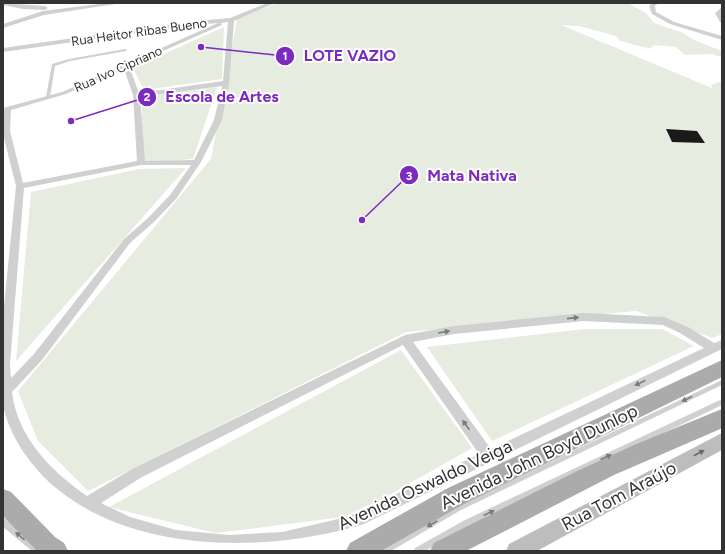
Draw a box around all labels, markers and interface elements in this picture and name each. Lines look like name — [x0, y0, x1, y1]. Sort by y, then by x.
street label: Rua Heitor Ribas Bueno — [70, 15, 208, 49]
callout: LOTE VAZIO — [275, 42, 404, 70]
street label: Rua Ivo Cipriano — [72, 43, 164, 95]
text: LOTE VAZIO — [304, 46, 397, 65]
text: 1 — [282, 49, 288, 63]
callout: Escola de Artes — [137, 83, 287, 111]
text: Escola de Artes — [165, 87, 279, 106]
text: 2 — [144, 90, 151, 104]
callout: Mata Nativa — [399, 161, 524, 189]
text: Mata Nativa — [427, 166, 517, 185]
text: 3 — [406, 169, 413, 183]
one-way arrow — [567, 315, 579, 321]
one-way arrow — [438, 329, 450, 335]
one-way arrow — [634, 380, 645, 386]
one-way arrow — [681, 396, 693, 402]
street label: Avenida John Boyd Dunlop — [437, 400, 641, 514]
one-way arrow — [462, 419, 470, 430]
street label: Avenida Oswaldo Veiga — [334, 435, 516, 535]
one-way arrow — [693, 450, 704, 457]
one-way arrow — [601, 454, 612, 460]
street label: Rua Tom Araújo — [558, 457, 680, 535]
one-way arrow — [483, 510, 495, 516]
one-way arrow — [426, 520, 438, 527]
one-way arrow — [15, 532, 26, 541]

